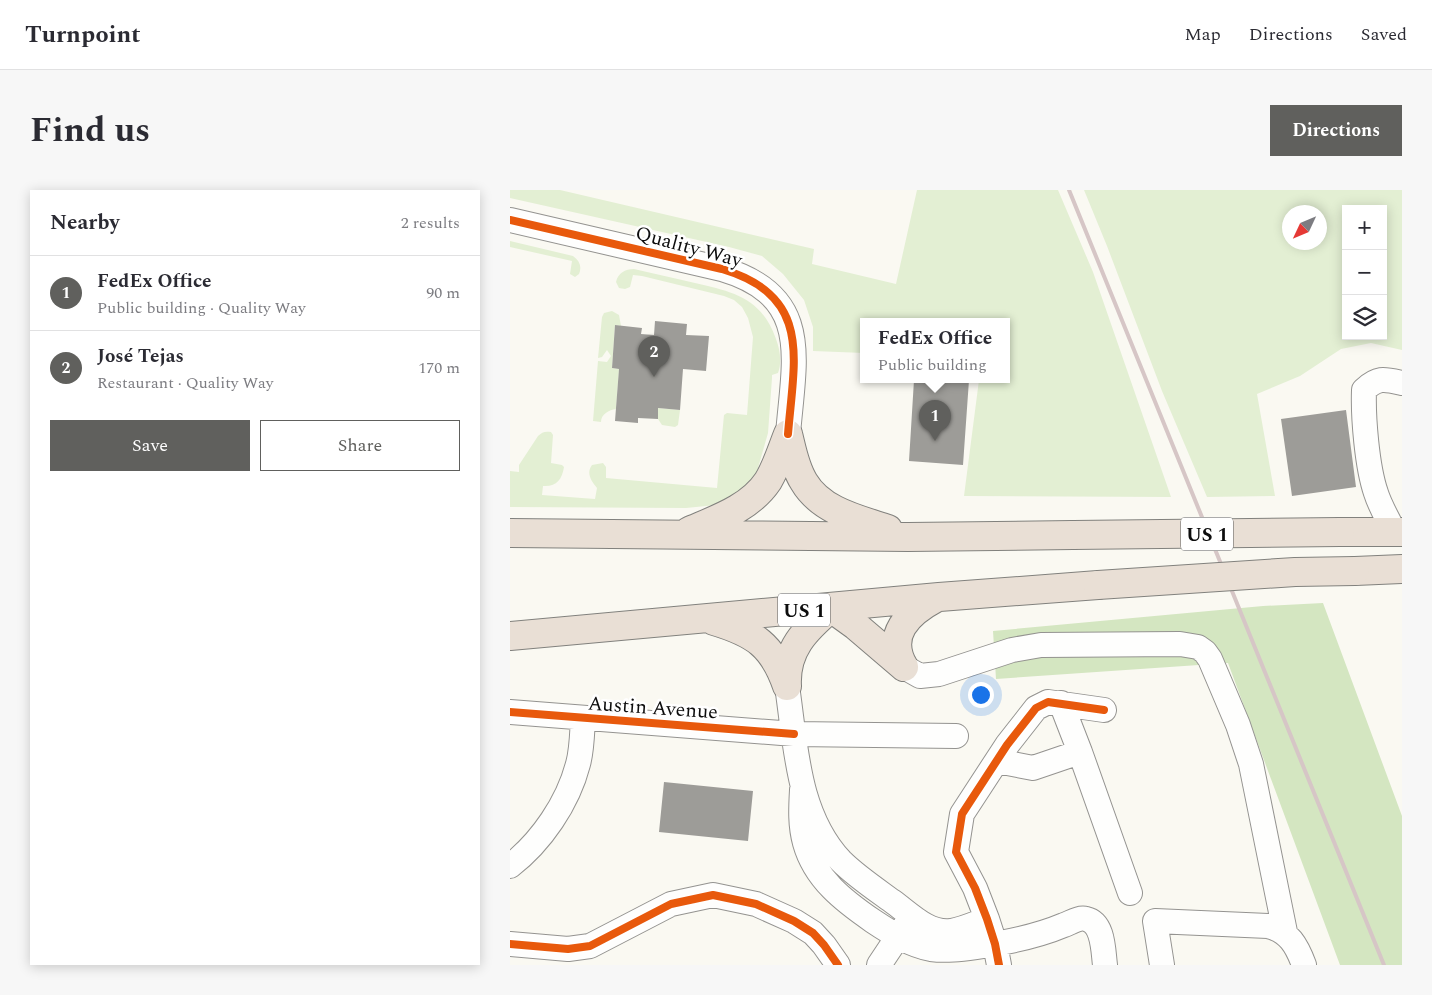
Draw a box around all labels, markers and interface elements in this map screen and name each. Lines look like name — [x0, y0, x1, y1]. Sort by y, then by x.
text: Turnpoint — [25, 17, 141, 53]
text: Map — [1185, 21, 1221, 48]
text: Directions — [1249, 21, 1333, 48]
text: Saved — [1361, 21, 1407, 48]
text: Find us — [30, 104, 150, 157]
button: Directions — [1270, 105, 1402, 156]
north arrow — [1282, 205, 1327, 250]
map controls — [1342, 205, 1387, 340]
button: + — [1342, 205, 1387, 250]
text: Nearby — [50, 207, 120, 239]
text: 2 results — [401, 211, 460, 235]
street label: Quality Way — [632, 218, 747, 276]
button: − — [1342, 250, 1387, 295]
text: FedEx Office — [97, 267, 211, 296]
text: 1 — [62, 281, 70, 305]
text: 90 m — [426, 281, 460, 305]
button: layers — [1342, 295, 1387, 340]
text: Public building · Quality Way — [97, 296, 306, 320]
popup — [860, 318, 1010, 383]
text: FedEx Office — [878, 324, 992, 353]
pin: 2 — [638, 336, 670, 377]
text: José Tejas — [97, 342, 184, 371]
text: Public building — [878, 353, 987, 377]
text: 2 — [62, 356, 70, 380]
text: 170 m — [418, 356, 460, 380]
text: Restaurant · Quality Way — [97, 371, 273, 395]
pin: 1 — [919, 400, 951, 441]
button: Save — [50, 420, 250, 471]
button: Share — [260, 420, 460, 471]
road number: US 1 — [1181, 518, 1233, 550]
road number: US 1 — [778, 594, 830, 626]
your location — [968, 682, 994, 708]
street label: Austin Avenue — [587, 688, 719, 728]

